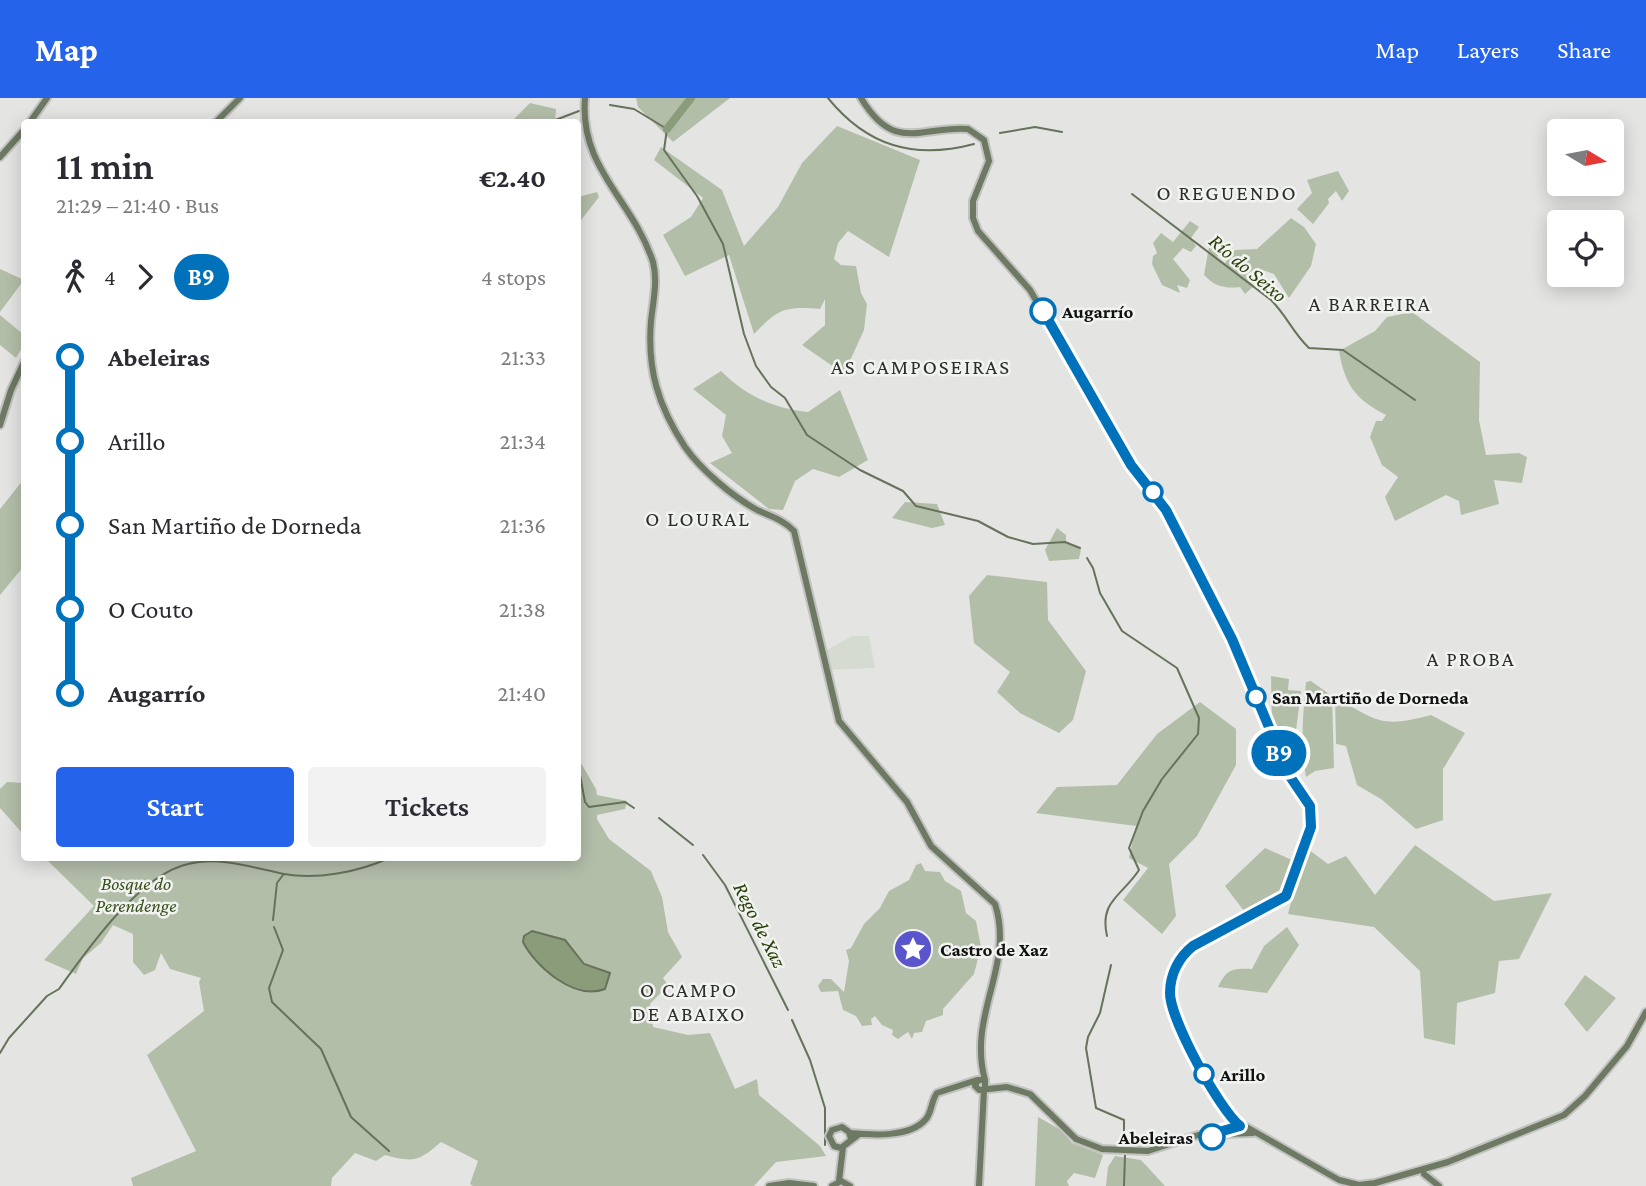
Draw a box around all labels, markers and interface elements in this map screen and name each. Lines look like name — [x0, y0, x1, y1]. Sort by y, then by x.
text: Map — [35, 31, 98, 68]
text: Map — [1375, 36, 1419, 63]
text: Layers — [1457, 36, 1519, 63]
text: Share — [1557, 36, 1611, 63]
north arrow — [1547, 119, 1624, 196]
map controls — [1547, 119, 1624, 287]
text: 11 min — [56, 145, 154, 187]
text: €2.40 — [479, 164, 546, 193]
district label: O REGUENDO — [1156, 181, 1298, 205]
text: 21:29 – 21:40 · Bus — [56, 192, 219, 218]
button: locate — [1547, 210, 1624, 287]
water label: Río do Seixo — [1204, 229, 1292, 307]
icon: walk — [56, 258, 94, 296]
icon: forward — [126, 258, 164, 296]
text: B9 — [188, 263, 215, 290]
text: 4 — [104, 264, 116, 290]
text: 4 stops — [481, 264, 546, 290]
district label: A BARREIRA — [1308, 292, 1432, 316]
marker: Augarrío — [1030, 298, 1056, 324]
place label: Augarrío — [1061, 301, 1133, 322]
text: Abeleiras — [108, 343, 210, 372]
text: 21:33 — [500, 344, 546, 370]
district label: AS CAMPOSEIRAS — [831, 355, 1011, 379]
text: Arillo — [108, 427, 165, 456]
text: 21:34 — [499, 428, 546, 454]
unlabelled marker — [1143, 482, 1163, 502]
district label: O LOURAL — [645, 507, 751, 531]
text: San Martiño de Dorneda — [108, 511, 362, 540]
text: 21:36 — [500, 512, 546, 538]
text: O Couto — [108, 595, 194, 624]
text: 21:38 — [499, 596, 546, 622]
district label: A PROBA — [1426, 647, 1516, 671]
text: Augarrío — [108, 679, 206, 708]
text: 21:40 — [497, 680, 546, 706]
marker: San Martiño de Dorneda — [1246, 687, 1266, 707]
place label: San Martiño de Dorneda — [1272, 687, 1469, 708]
line badge: B9 — [1248, 730, 1310, 776]
text: B9 — [1265, 739, 1293, 766]
button: Start — [56, 767, 294, 847]
button: Tickets — [308, 767, 546, 847]
park label: Bosque do Perendenge — [96, 873, 176, 916]
water label: Rego de Xaz — [728, 878, 792, 973]
place icon: Castro de Xaz — [892, 928, 934, 970]
place label: Castro de Xaz — [940, 939, 1048, 960]
district label: O CAMPO DE ABAIXO — [632, 978, 746, 1026]
marker: Arillo — [1194, 1064, 1214, 1084]
place label: Arillo — [1219, 1064, 1265, 1085]
marker: Abeleiras — [1199, 1124, 1225, 1150]
place label: Abeleiras — [1118, 1127, 1193, 1148]

